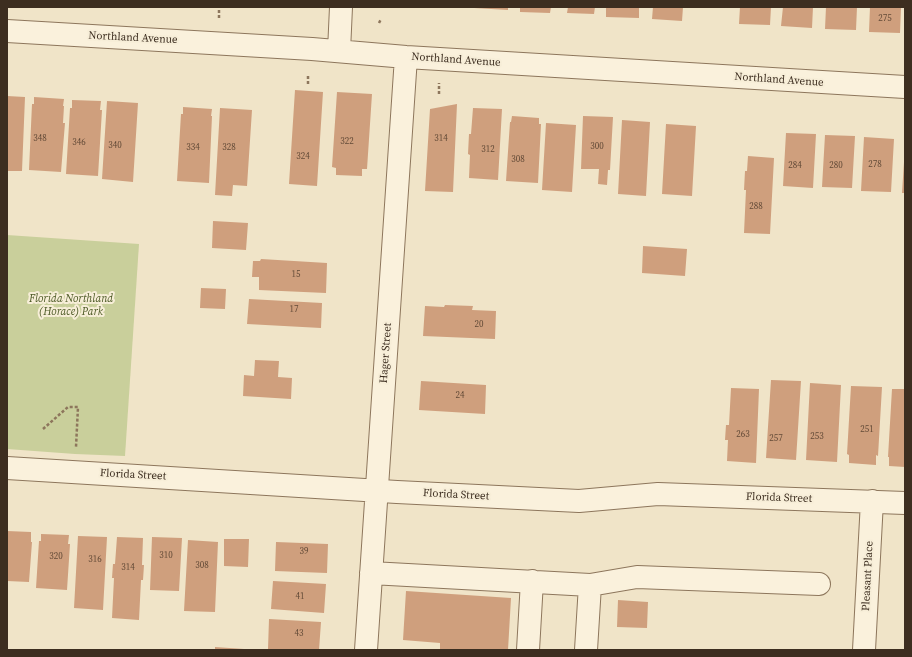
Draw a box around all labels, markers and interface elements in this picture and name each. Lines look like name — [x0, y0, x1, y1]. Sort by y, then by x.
house number: 275 — [878, 14, 892, 24]
street label: Northland Avenue — [88, 29, 178, 47]
street label: Northland Avenue — [411, 50, 501, 70]
street label: Northland Avenue — [734, 70, 824, 90]
house number: 348 — [33, 134, 47, 144]
house number: 314 — [434, 134, 448, 144]
house number: 322 — [340, 137, 354, 147]
house number: 346 — [72, 138, 86, 148]
house number: 340 — [108, 141, 122, 151]
house number: 300 — [590, 142, 604, 152]
house number: 334 — [186, 143, 200, 153]
house number: 328 — [222, 143, 236, 153]
house number: 312 — [481, 145, 495, 155]
house number: 324 — [296, 152, 310, 162]
house number: 308 — [511, 155, 525, 165]
house number: 278 — [868, 160, 882, 170]
house number: 284 — [788, 161, 802, 171]
house number: 280 — [829, 161, 843, 171]
house number: 288 — [749, 202, 763, 212]
house number: 15 — [292, 270, 300, 280]
park label: Florida Northland (Horace) Park — [29, 292, 113, 318]
house number: 17 — [290, 305, 298, 315]
house number: 20 — [475, 320, 483, 330]
street label: Hager Street — [377, 322, 395, 384]
house number: 24 — [456, 391, 464, 401]
house number: 251 — [860, 425, 874, 435]
house number: 263 — [736, 430, 750, 440]
house number: 253 — [810, 432, 824, 442]
house number: 257 — [769, 434, 783, 444]
street label: Florida Street — [100, 467, 166, 483]
street label: Florida Street — [423, 487, 489, 503]
street label: Florida Street — [746, 490, 812, 506]
street label: Pleasant Place — [860, 541, 876, 611]
house number: 39 — [300, 547, 308, 557]
house number: 310 — [159, 551, 173, 561]
house number: 320 — [49, 552, 63, 562]
house number: 316 — [88, 555, 102, 565]
house number: 308 — [195, 561, 209, 571]
house number: 314 — [121, 563, 135, 573]
house number: 41 — [296, 592, 304, 602]
house number: 43 — [295, 629, 303, 639]

